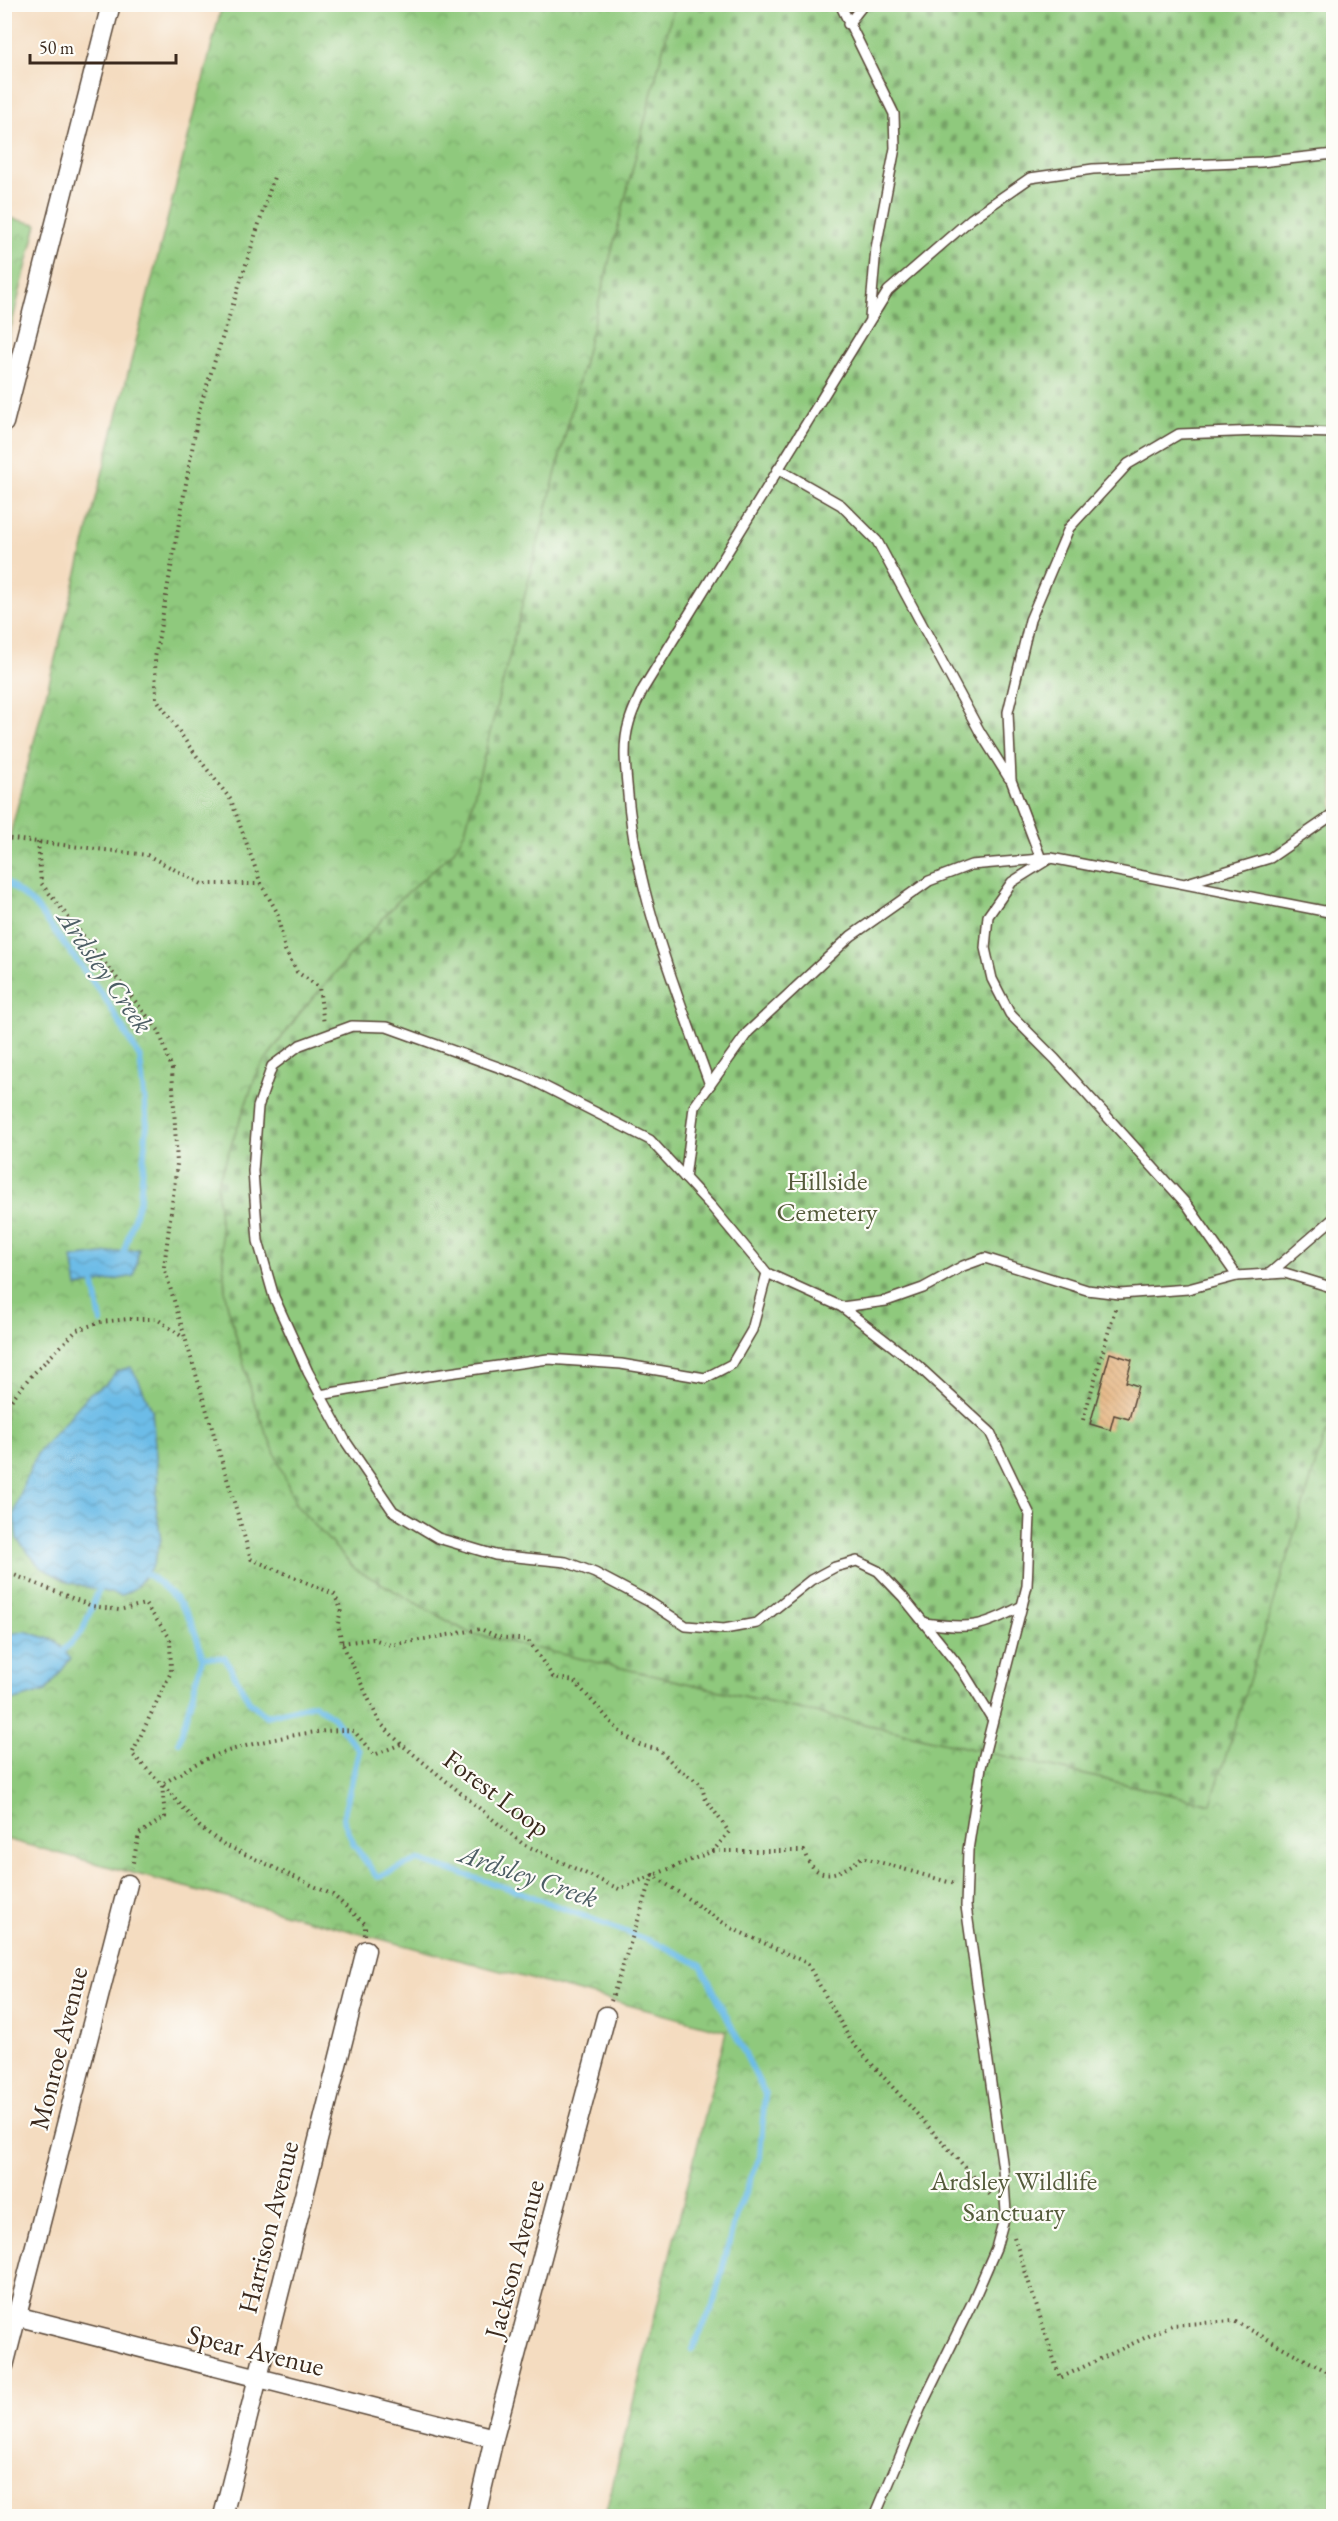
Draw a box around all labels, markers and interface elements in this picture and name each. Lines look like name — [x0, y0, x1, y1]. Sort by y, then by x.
scale bar — [30, 27, 176, 65]
text: 50 m — [39, 36, 74, 59]
water label: Ardsley Creek — [49, 900, 162, 1041]
park label: Hillside Cemetery — [776, 1163, 878, 1229]
street label: Forest Loop — [437, 1741, 557, 1845]
water label: Ardsley Creek — [453, 1834, 603, 1916]
street label: Monroe Avenue — [21, 1963, 95, 2133]
street label: Harrison Avenue — [230, 2137, 306, 2317]
park label: Ardsley Wildlife Sanctuary — [930, 2163, 1097, 2229]
street label: Jackson Avenue — [476, 2176, 552, 2344]
street label: Spear Avenue — [184, 2316, 328, 2384]

